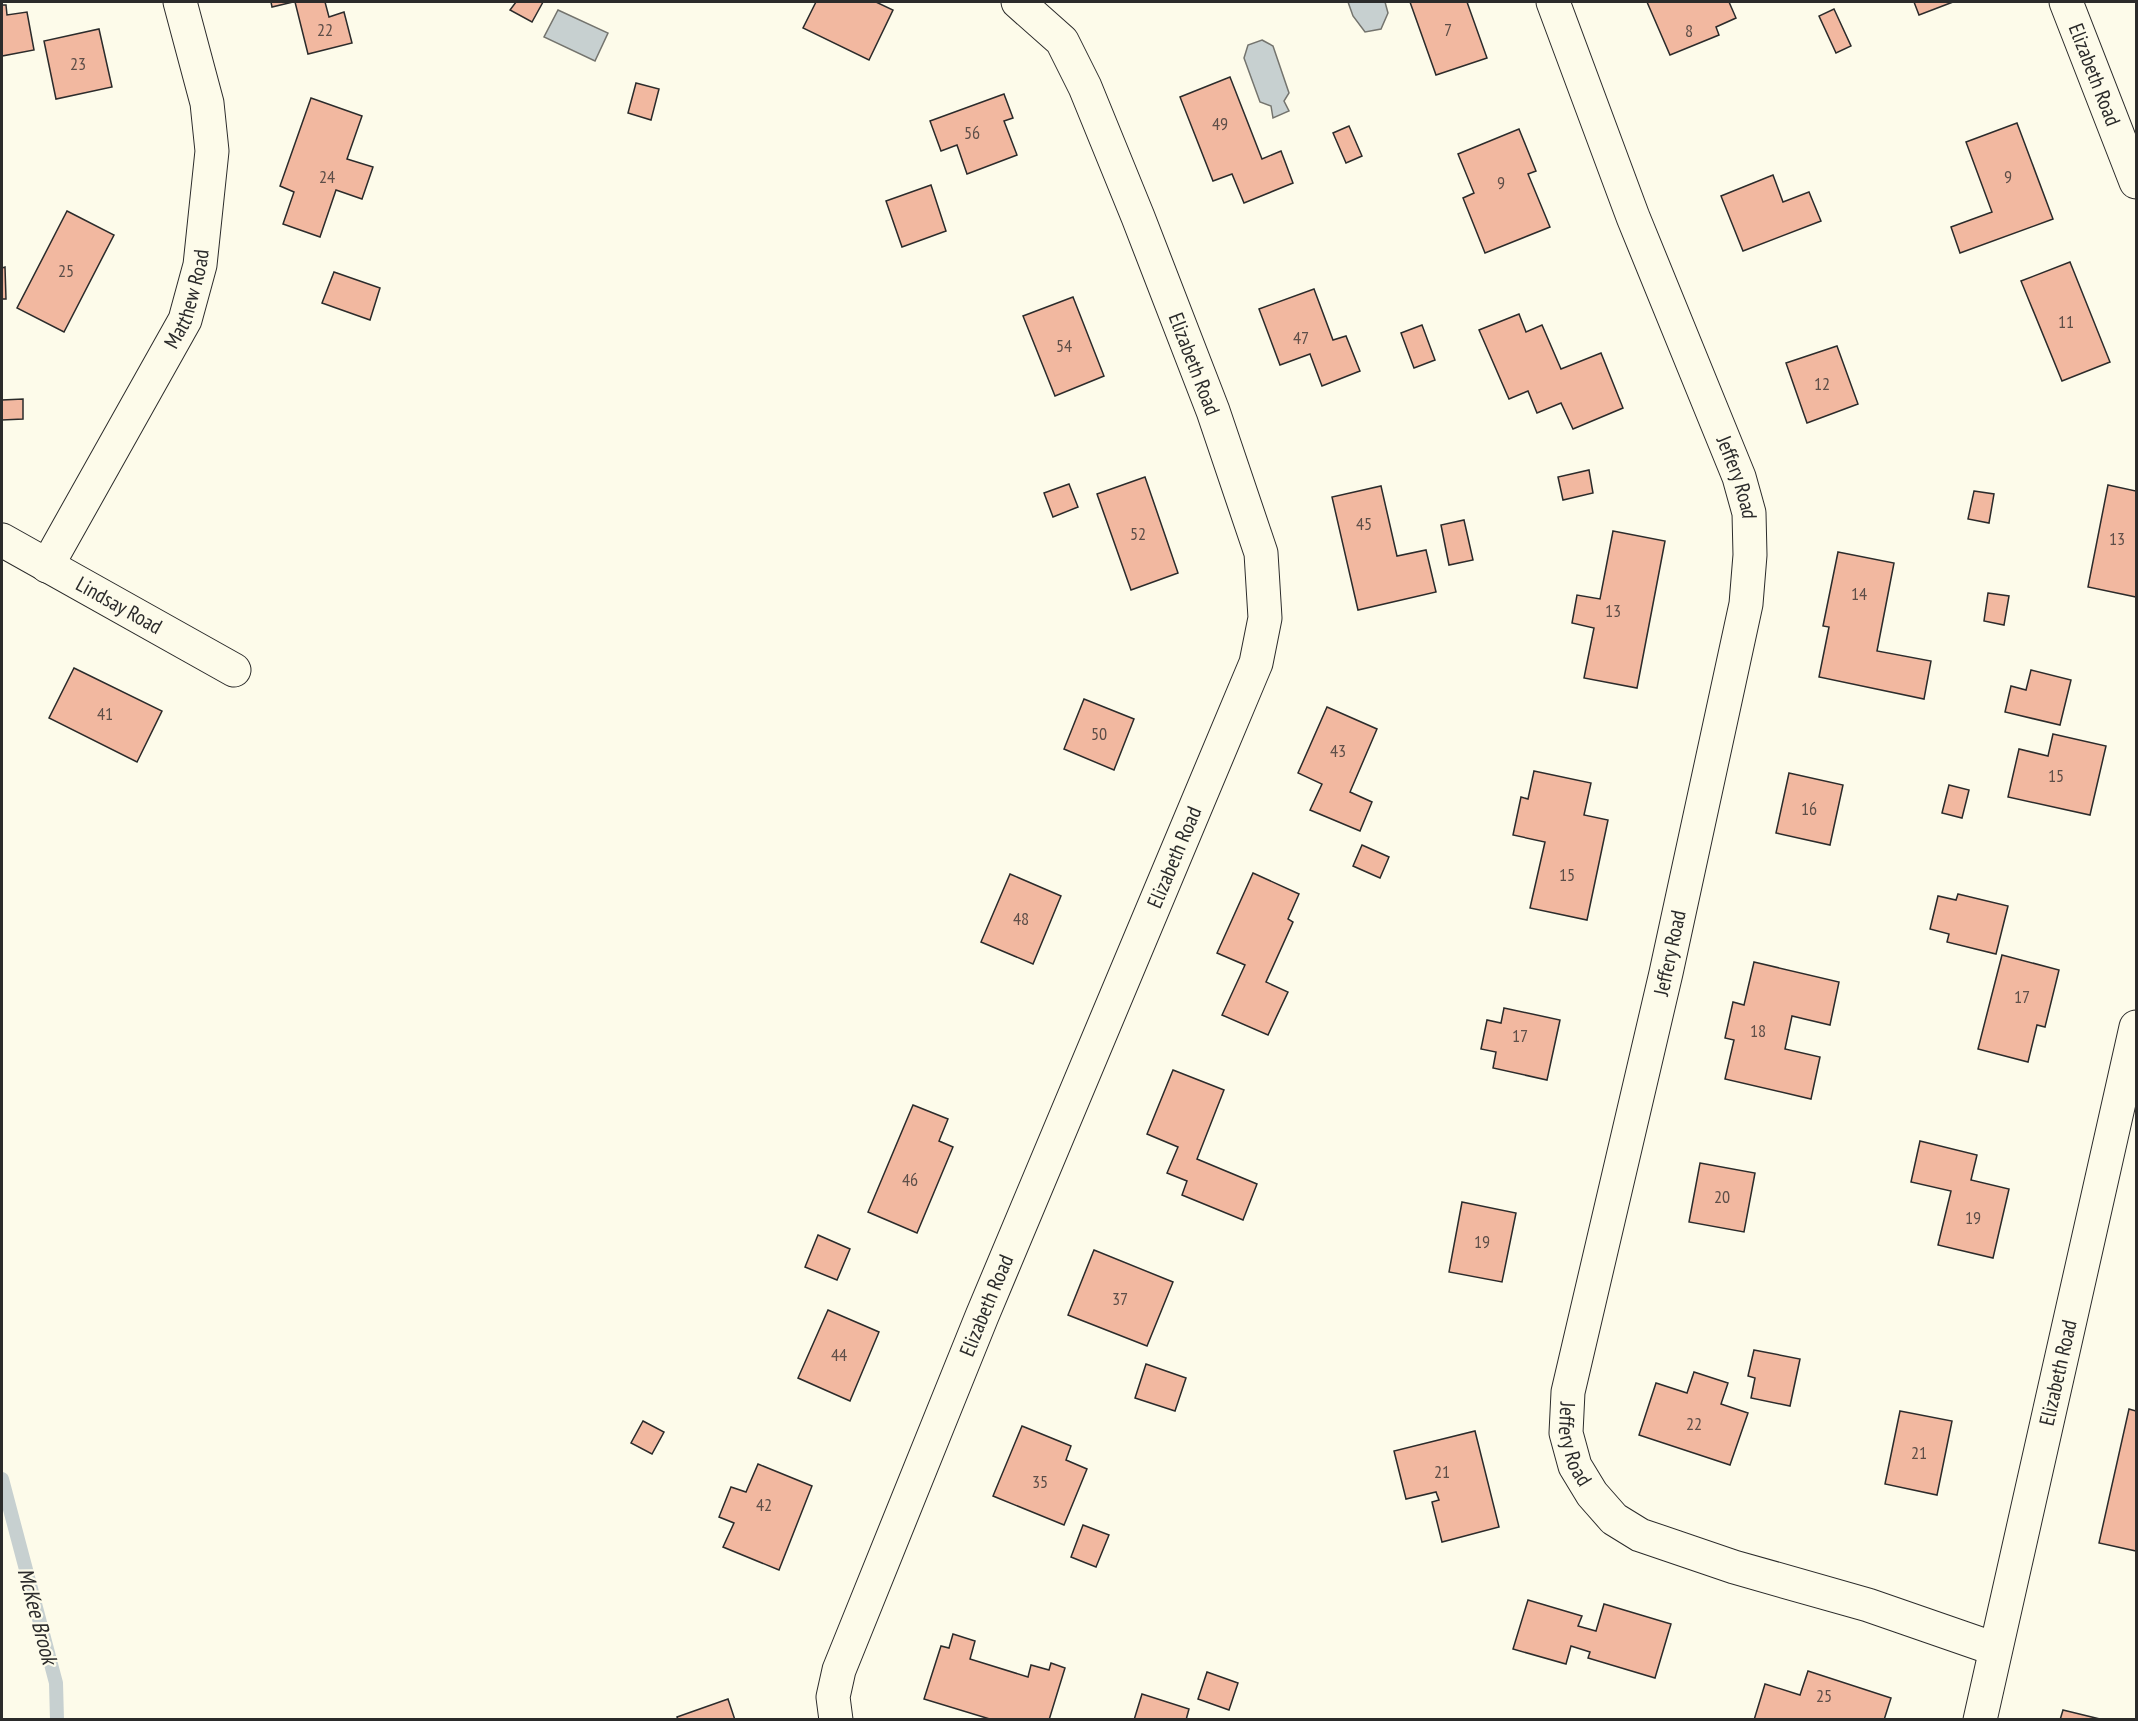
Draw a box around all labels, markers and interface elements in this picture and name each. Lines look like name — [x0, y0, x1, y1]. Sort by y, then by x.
house number: 22 — [317, 18, 333, 41]
house number: 7 — [1444, 18, 1452, 41]
house number: 8 — [1685, 19, 1693, 42]
street label: Elizabeth Road — [2063, 19, 2127, 130]
house number: 23 — [70, 52, 86, 75]
house number: 49 — [1212, 112, 1228, 135]
house number: 56 — [964, 121, 980, 144]
house number: 24 — [319, 165, 335, 188]
house number: 9 — [2004, 165, 2012, 188]
house number: 9 — [1497, 171, 1505, 194]
street label: Matthew Road — [158, 248, 215, 353]
house number: 25 — [58, 259, 74, 282]
street label: Elizabeth Road — [1163, 309, 1226, 419]
house number: 11 — [2058, 310, 2074, 333]
house number: 47 — [1293, 326, 1309, 349]
house number: 54 — [1056, 334, 1072, 357]
house number: 12 — [1814, 372, 1830, 395]
street label: Jeffery Road — [1710, 431, 1763, 519]
house number: 45 — [1356, 512, 1372, 535]
house number: 52 — [1130, 522, 1146, 545]
house number: 13 — [2109, 527, 2125, 550]
street label: Lindsay Road — [71, 570, 167, 640]
house number: 14 — [1851, 582, 1867, 605]
house number: 13 — [1605, 599, 1621, 622]
house number: 41 — [97, 702, 113, 725]
house number: 50 — [1091, 722, 1107, 745]
house number: 43 — [1330, 739, 1346, 762]
house number: 15 — [2048, 764, 2064, 787]
house number: 16 — [1801, 797, 1817, 820]
street label: Elizabeth Road — [1141, 802, 1207, 912]
house number: 15 — [1559, 863, 1575, 886]
house number: 48 — [1013, 907, 1029, 930]
street label: Jeffery Road — [1647, 908, 1692, 999]
house number: 17 — [2014, 985, 2030, 1008]
house number: 18 — [1750, 1019, 1766, 1042]
house number: 17 — [1512, 1024, 1528, 1047]
house number: 46 — [902, 1168, 918, 1191]
house number: 20 — [1714, 1185, 1730, 1208]
house number: 19 — [1965, 1206, 1981, 1229]
house number: 19 — [1474, 1230, 1490, 1253]
street label: Elizabeth Road — [953, 1251, 1019, 1360]
house number: 37 — [1112, 1287, 1128, 1310]
street label: Elizabeth Road — [2033, 1317, 2083, 1428]
house number: 44 — [831, 1343, 847, 1366]
street label: Jeffery Road — [1553, 1401, 1598, 1491]
house number: 22 — [1686, 1412, 1702, 1435]
house number: 21 — [1911, 1441, 1927, 1464]
house number: 21 — [1434, 1460, 1450, 1483]
house number: 35 — [1032, 1470, 1048, 1493]
house number: 42 — [756, 1493, 772, 1516]
water label: McKee Brook — [12, 1565, 65, 1670]
house number: 25 — [1816, 1684, 1832, 1707]

